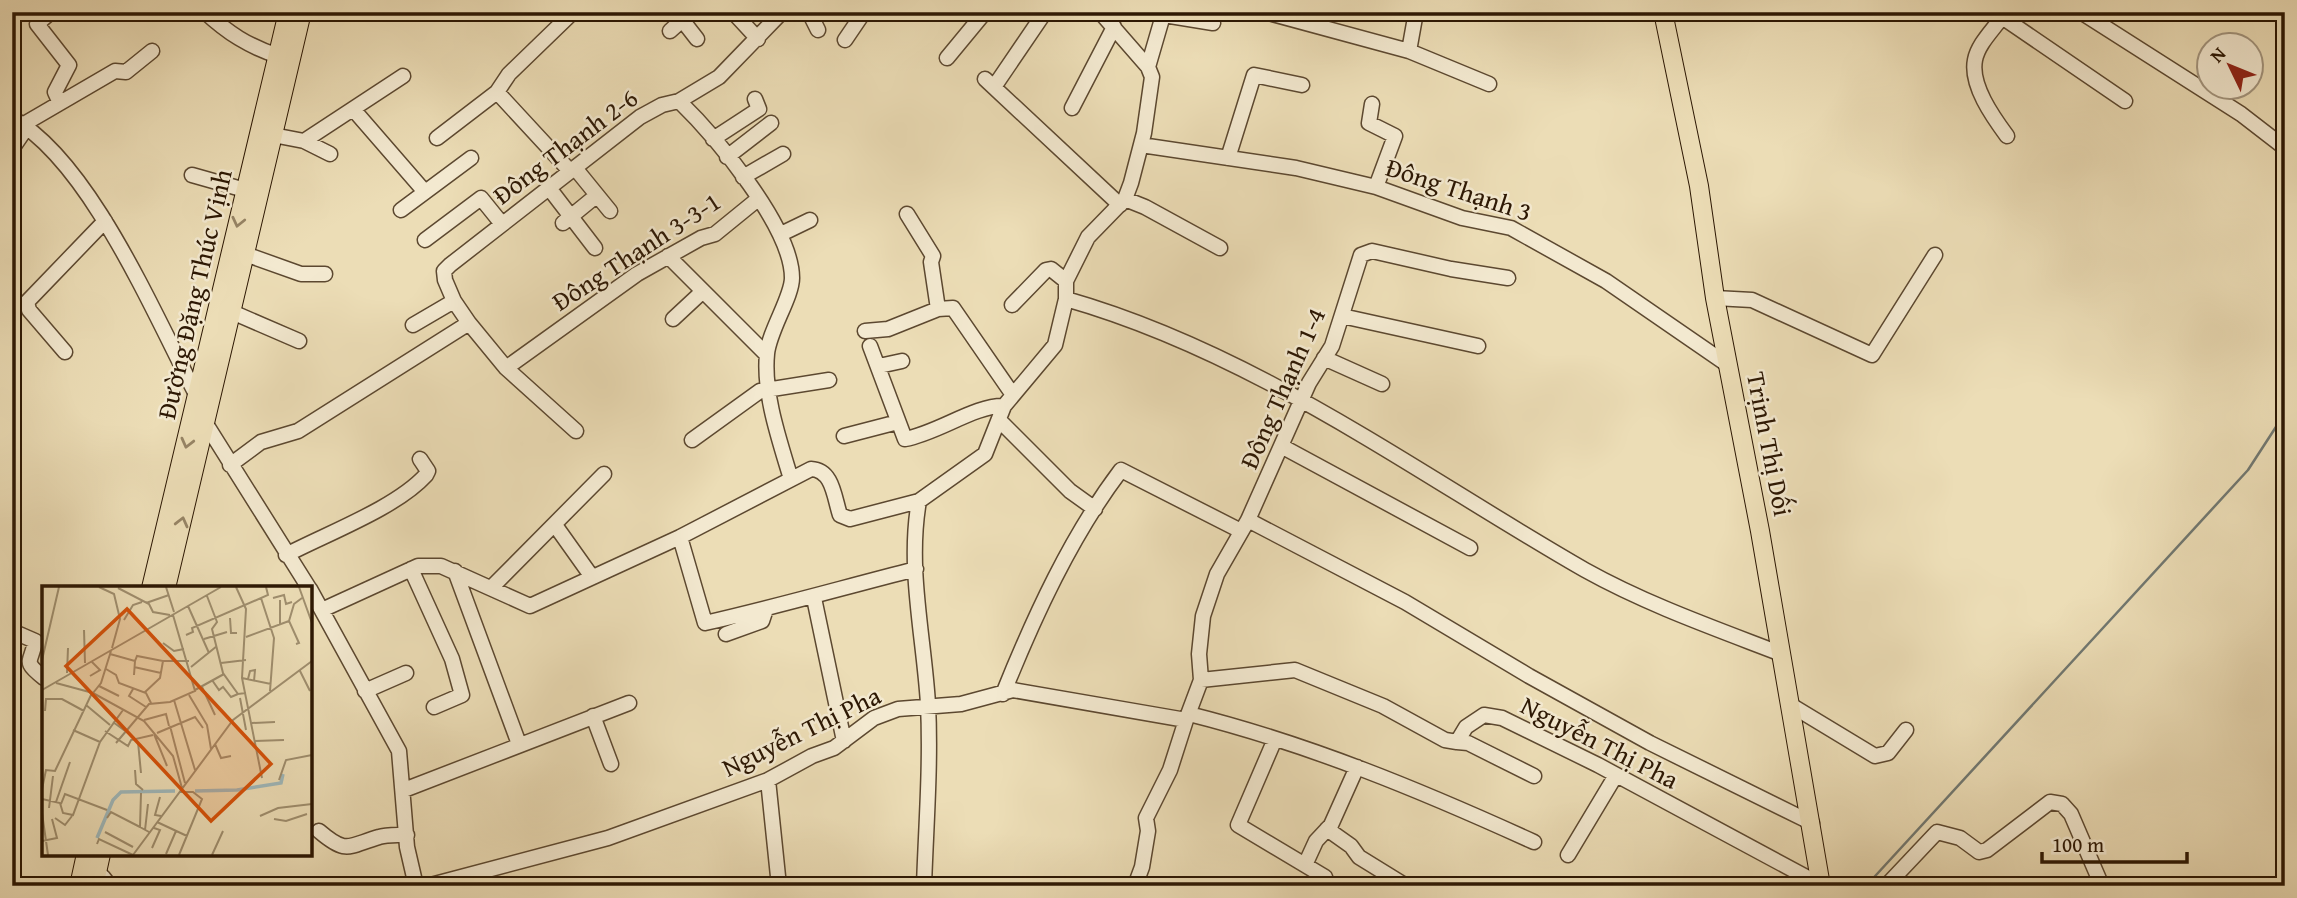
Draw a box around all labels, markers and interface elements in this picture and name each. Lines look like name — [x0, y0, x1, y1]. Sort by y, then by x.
north arrow — [2196, 32, 2266, 102]
text: N — [2203, 40, 2232, 69]
street label: Đông Thạnh 2-6 — [484, 78, 646, 214]
street label: Đông Thạnh 3 — [1381, 147, 1537, 231]
street label: Đường Đặng Thúc Vịnh — [146, 165, 242, 423]
street label: Đông Thạnh 3-3-1 — [544, 182, 728, 320]
one-way arrow — [232, 215, 246, 227]
street label: Đông Thạnh 1-4 — [1229, 301, 1335, 475]
street label: Trịnh Thị Dối — [1737, 369, 1803, 519]
one-way arrow — [180, 437, 195, 449]
one-way arrow — [174, 516, 188, 528]
inset map — [42, 586, 312, 856]
street label: Nguyễn Thị Pha — [715, 675, 888, 786]
street label: Nguyễn Thị Pha — [1514, 685, 1686, 799]
scale bar — [2042, 821, 2187, 865]
text: 100 m — [2052, 829, 2104, 860]

